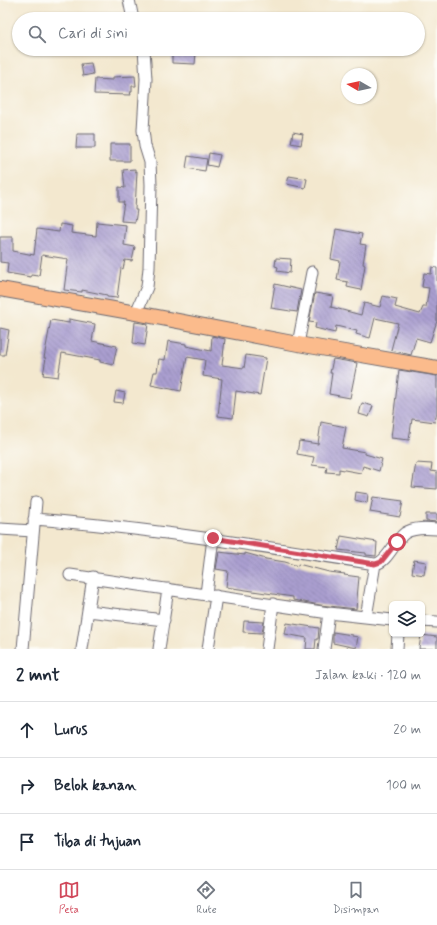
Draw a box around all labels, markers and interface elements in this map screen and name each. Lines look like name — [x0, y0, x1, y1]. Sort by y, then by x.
search box — [12, 12, 425, 56]
icon: search — [26, 23, 48, 45]
text: Cari di sini — [58, 24, 128, 44]
north arrow — [341, 68, 377, 104]
route end — [204, 529, 222, 547]
route start — [388, 533, 406, 551]
map controls — [389, 601, 425, 637]
button: layers — [389, 601, 425, 637]
text: 2 mnt — [16, 664, 60, 686]
text: Jalan kaki · 120 m — [315, 667, 421, 684]
icon: ahead — [16, 719, 38, 741]
text: Lurus — [54, 720, 87, 740]
text: 20 m — [393, 721, 421, 738]
icon: right — [16, 775, 38, 797]
text: Belok kanan — [54, 776, 137, 796]
text: 100 m — [386, 777, 421, 794]
icon: arrive — [16, 831, 38, 853]
text: Tiba di tujuan — [54, 832, 141, 852]
tab: Peta — [58, 879, 80, 917]
tab: Rute — [195, 879, 217, 917]
tab: Disimpan — [333, 879, 379, 917]

